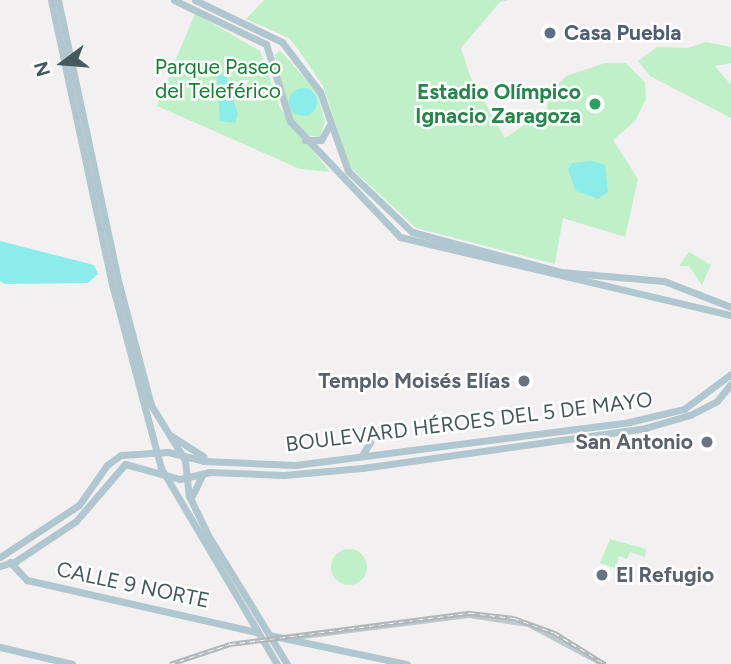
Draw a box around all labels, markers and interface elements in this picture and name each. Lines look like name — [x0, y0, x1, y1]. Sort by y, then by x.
place label: Casa Puebla — [564, 20, 681, 46]
marker: Casa Puebla — [542, 25, 558, 41]
north arrow — [28, 28, 98, 98]
park label: Parque Paseo del Teleférico — [155, 54, 281, 104]
text: N — [29, 59, 55, 79]
place label: Estadio Olímpico Ignacio Zaragoza — [415, 79, 581, 129]
marker: Estadio Olímpico Ignacio Zaragoza — [587, 96, 603, 112]
place label: Templo Moisés Elías — [318, 368, 510, 394]
marker: Templo Moisés Elías — [516, 373, 532, 389]
street label: BOULEVARD HÉROES DEL 5 DE MAYO — [284, 387, 654, 457]
place label: San Antonio — [575, 429, 693, 455]
marker: San Antonio — [699, 434, 715, 450]
street label: CALLE 9 NORTE — [54, 557, 212, 613]
place label: El Refugio — [616, 562, 714, 588]
marker: El Refugio — [594, 567, 610, 583]

